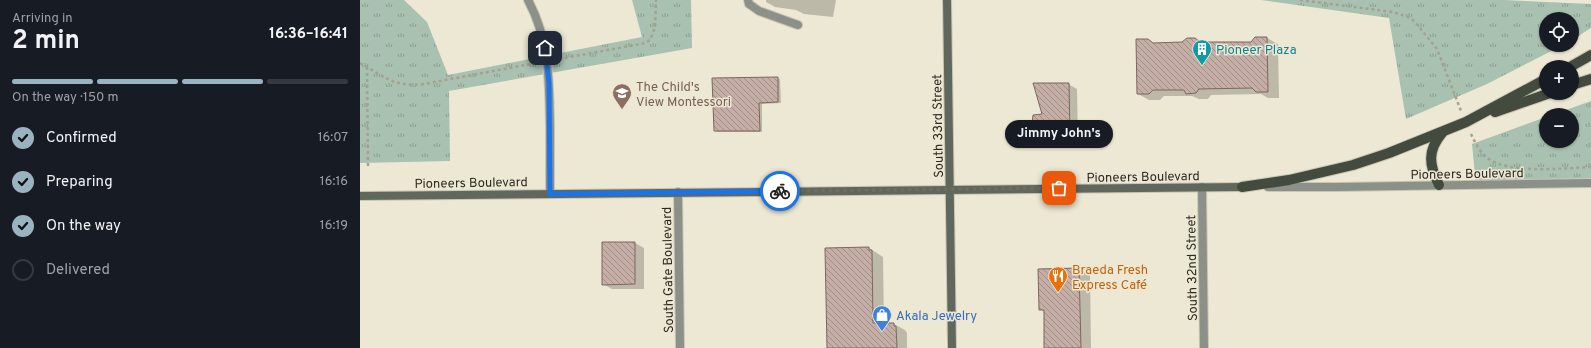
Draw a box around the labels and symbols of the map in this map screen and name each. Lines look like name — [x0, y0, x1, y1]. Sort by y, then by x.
pin — [528, 31, 562, 65]
building icon: Pioneer Plaza — [1191, 38, 1213, 66]
place label: Pioneer Plaza — [1216, 43, 1297, 59]
street label: South 33rd Street — [930, 74, 948, 178]
place label: The Child's View Montessori — [636, 80, 731, 111]
school or university icon: The Child's View Montessori — [611, 82, 633, 110]
callout: Jimmy John's — [1005, 120, 1113, 148]
street label: Pioneers Boulevard — [1410, 166, 1524, 184]
street label: Pioneers Boulevard — [1086, 169, 1200, 187]
courier — [760, 171, 800, 211]
pin — [1042, 171, 1076, 205]
street label: Pioneers Boulevard — [414, 175, 528, 193]
street label: South Gate Boulevard — [660, 207, 678, 333]
street label: South 32nd Street — [1184, 215, 1202, 321]
place label: Braeda Fresh Express Café — [1072, 263, 1148, 294]
restaurant icon: Braeda Fresh Express Café — [1047, 265, 1069, 293]
shop icon: Akala Jewelry — [871, 304, 893, 332]
place label: Akala Jewelry — [896, 309, 977, 325]

